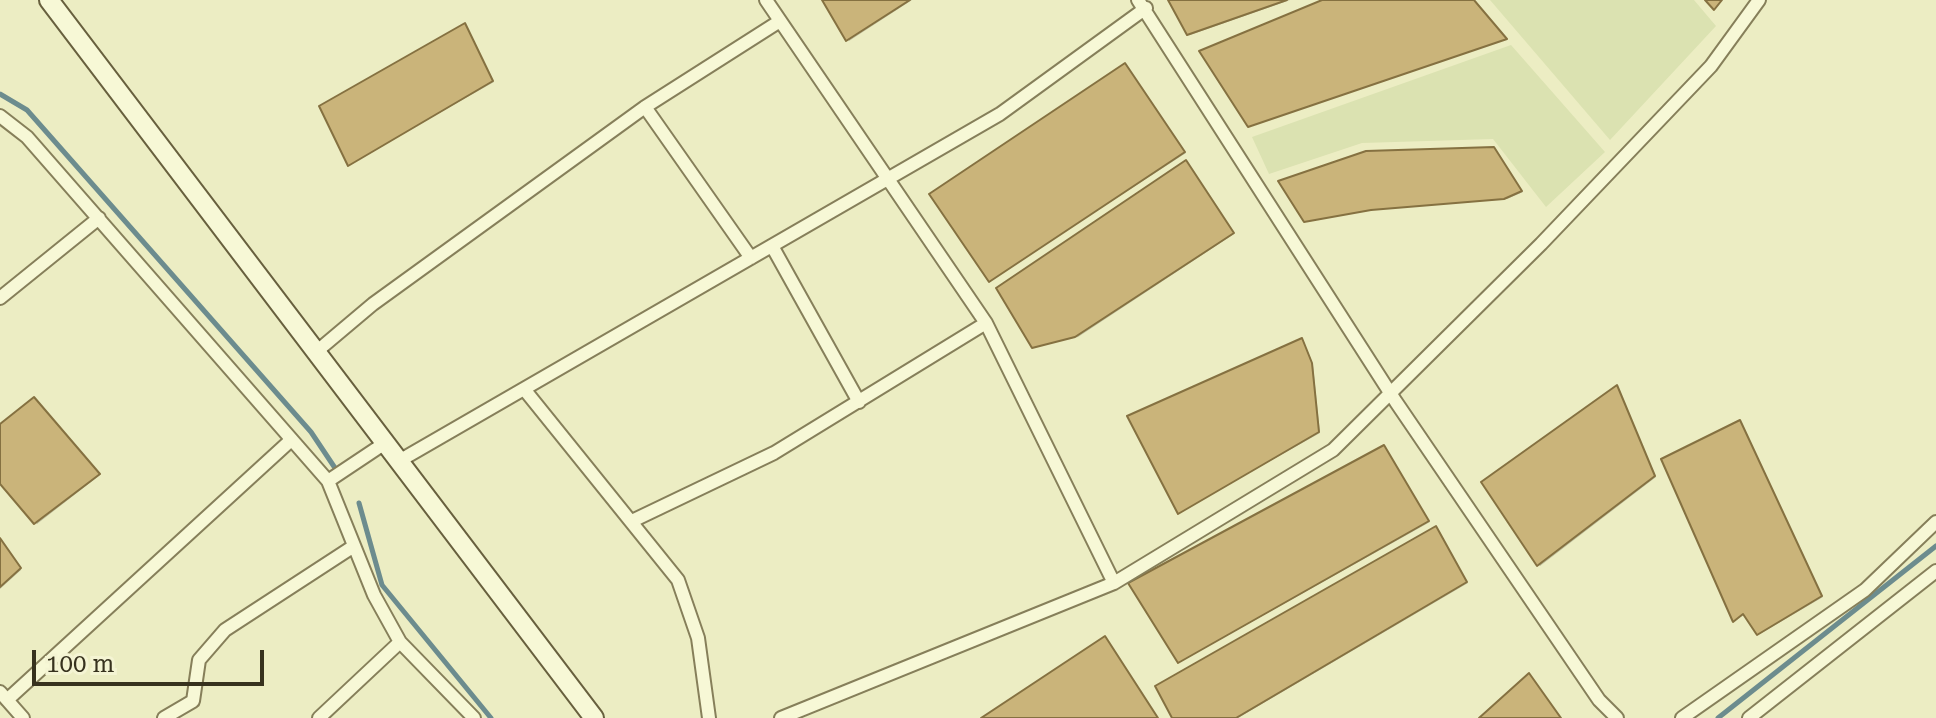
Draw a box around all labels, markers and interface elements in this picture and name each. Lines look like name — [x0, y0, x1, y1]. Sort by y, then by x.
scale bar — [36, 634, 268, 684]
text: 100 m — [46, 650, 114, 678]

